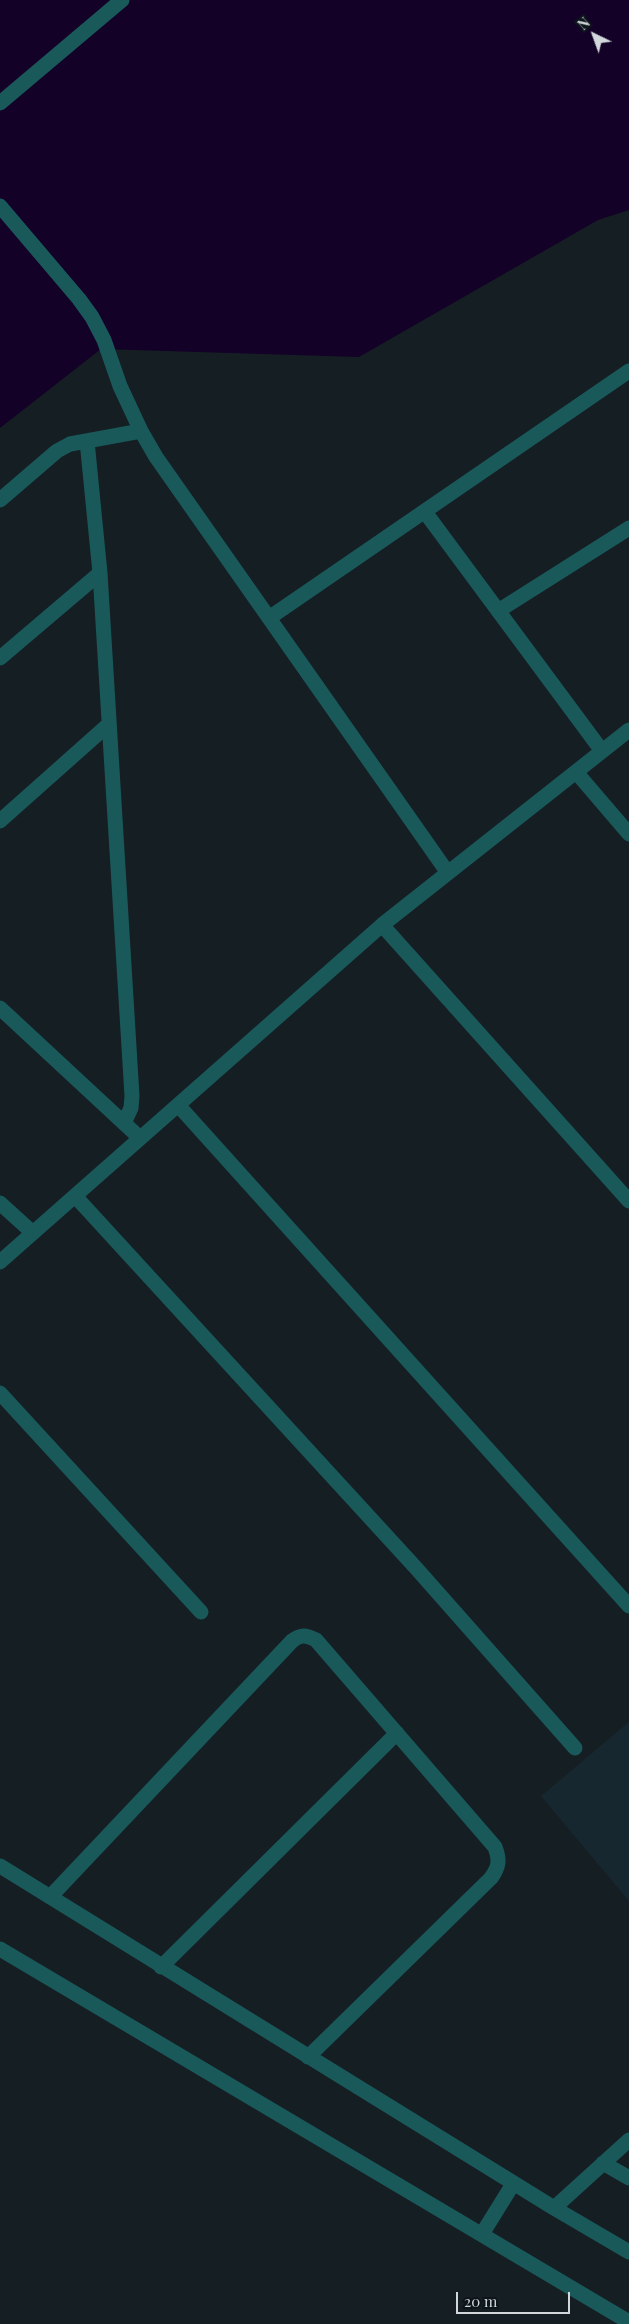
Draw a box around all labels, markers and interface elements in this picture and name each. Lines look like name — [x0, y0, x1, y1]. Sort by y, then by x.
north arrow — [569, 10, 619, 60]
text: N — [574, 13, 594, 34]
scale bar — [459, 2282, 573, 2314]
text: 20 m — [464, 2291, 497, 2311]

